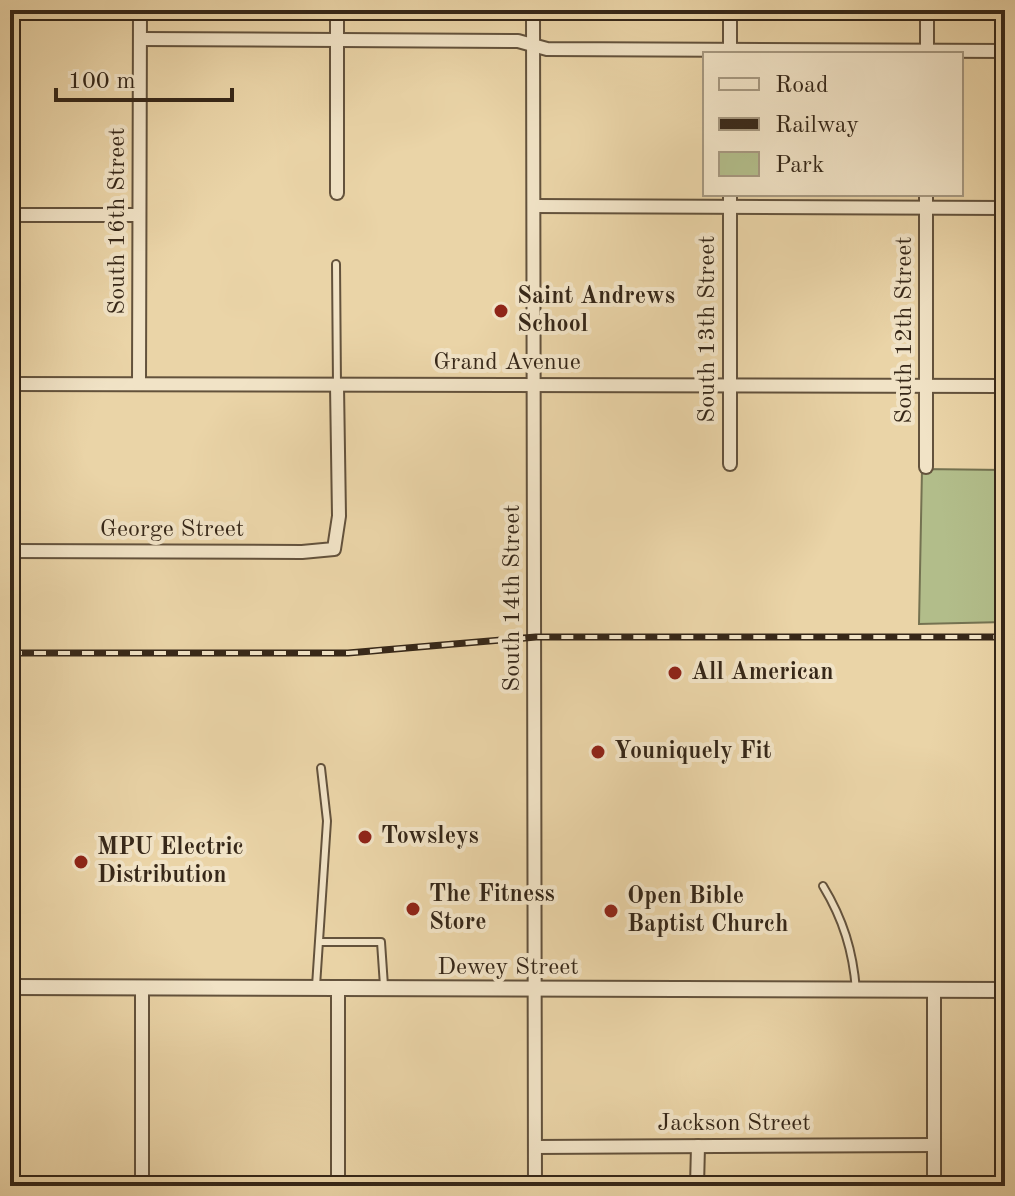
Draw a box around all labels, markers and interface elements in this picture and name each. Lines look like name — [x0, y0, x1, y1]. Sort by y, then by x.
scale bar — [56, 52, 232, 102]
legend — [703, 52, 963, 196]
text: 100 m — [68, 70, 136, 94]
text: Road — [775, 74, 828, 98]
text: Railway — [775, 114, 859, 138]
street label: South 16th Street — [106, 127, 130, 315]
text: Park — [775, 154, 824, 178]
street label: South 13th Street — [696, 235, 720, 423]
street label: South 12th Street — [893, 236, 917, 424]
place label: Saint Andrews School — [517, 285, 675, 337]
marker: Saint Andrews School — [492, 302, 510, 320]
street label: Grand Avenue — [433, 351, 581, 375]
street label: South 14th Street — [501, 504, 525, 692]
street label: George Street — [100, 518, 244, 542]
place label: All American — [691, 661, 834, 685]
marker: All American — [666, 664, 684, 682]
place label: Youniquely Fit — [614, 740, 772, 764]
marker: Youniquely Fit — [589, 743, 607, 761]
place label: Towsleys — [381, 825, 479, 849]
marker: Towsleys — [356, 828, 374, 846]
place label: MPU Electric Distribution — [97, 836, 244, 888]
marker: MPU Electric Distribution — [72, 853, 90, 871]
place label: The Fitness Store — [429, 883, 555, 935]
place label: Open Bible Baptist Church — [627, 885, 788, 937]
marker: The Fitness Store — [404, 900, 422, 918]
marker: Open Bible Baptist Church — [602, 902, 620, 920]
street label: Dewey Street — [437, 956, 579, 980]
street label: Jackson Street — [657, 1112, 811, 1136]

